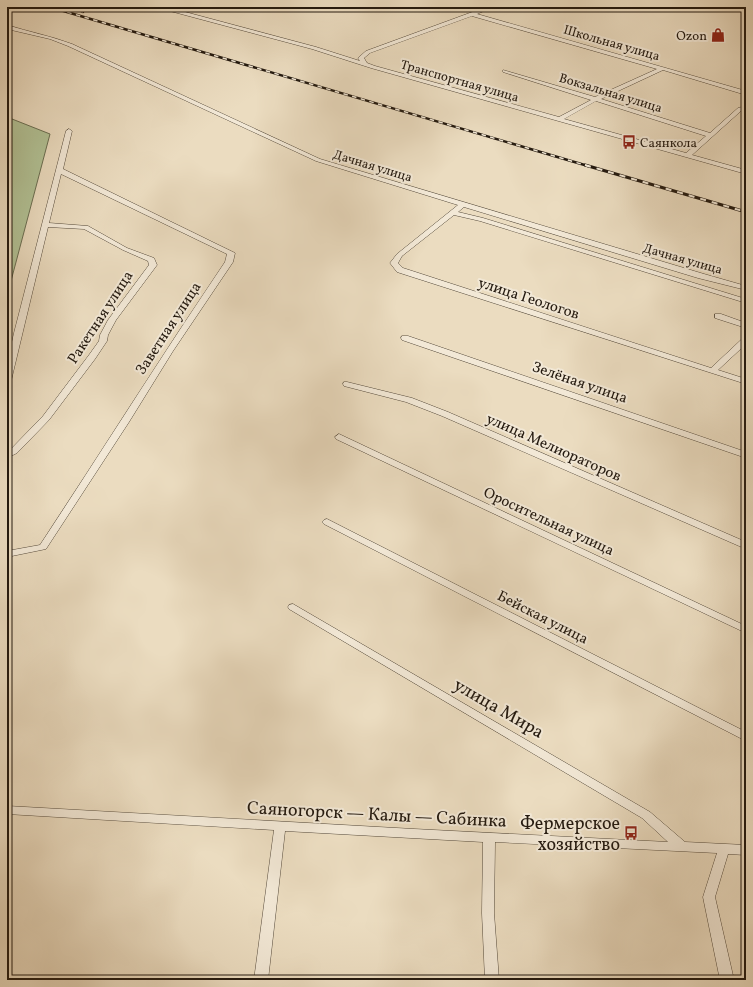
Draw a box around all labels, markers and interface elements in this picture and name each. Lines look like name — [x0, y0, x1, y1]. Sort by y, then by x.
street label: Школьная улица — [561, 22, 662, 66]
shop icon: Ozon — [710, 27, 726, 43]
place label: Ozon — [676, 28, 707, 46]
street label: Транспортная улица — [398, 56, 521, 107]
street label: Вокзальная улица — [557, 70, 664, 118]
bus stop icon: Саянкола — [621, 134, 637, 150]
place label: Саянкола — [640, 135, 697, 153]
street label: Дачная улица — [331, 146, 414, 187]
street label: Дачная улица — [641, 240, 724, 280]
street label: Ракетная улица — [63, 267, 139, 369]
street label: улица Геологов — [475, 273, 582, 326]
street label: Заветная улица — [131, 278, 207, 379]
street label: Зелёная улица — [529, 357, 630, 410]
street label: улица Мелиораторов — [482, 409, 624, 488]
street label: Оросительная улица — [480, 483, 617, 562]
street label: Бейская улица — [493, 586, 592, 650]
street label: улица Мира — [448, 673, 548, 745]
street label: Саяногорск — Калы — Сабинка — [246, 796, 507, 835]
place label: Фермерское хозяйство — [520, 812, 620, 858]
bus stop icon: Фермерское хозяйство — [623, 825, 639, 841]

